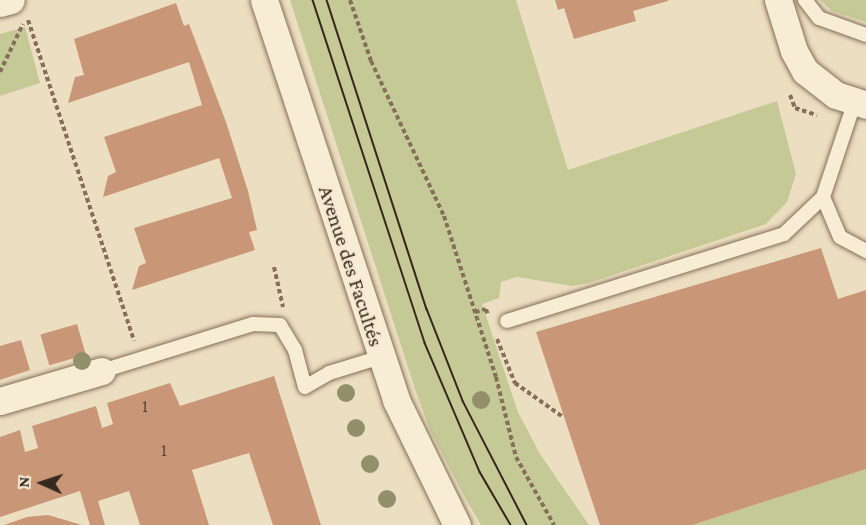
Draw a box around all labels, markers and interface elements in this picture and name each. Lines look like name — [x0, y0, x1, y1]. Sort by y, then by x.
street label: Avenue des Facultés — [313, 182, 389, 350]
house number: 1 — [142, 395, 148, 417]
house number: 1 — [161, 439, 167, 461]
north arrow — [12, 453, 72, 513]
text: N — [15, 476, 32, 488]

